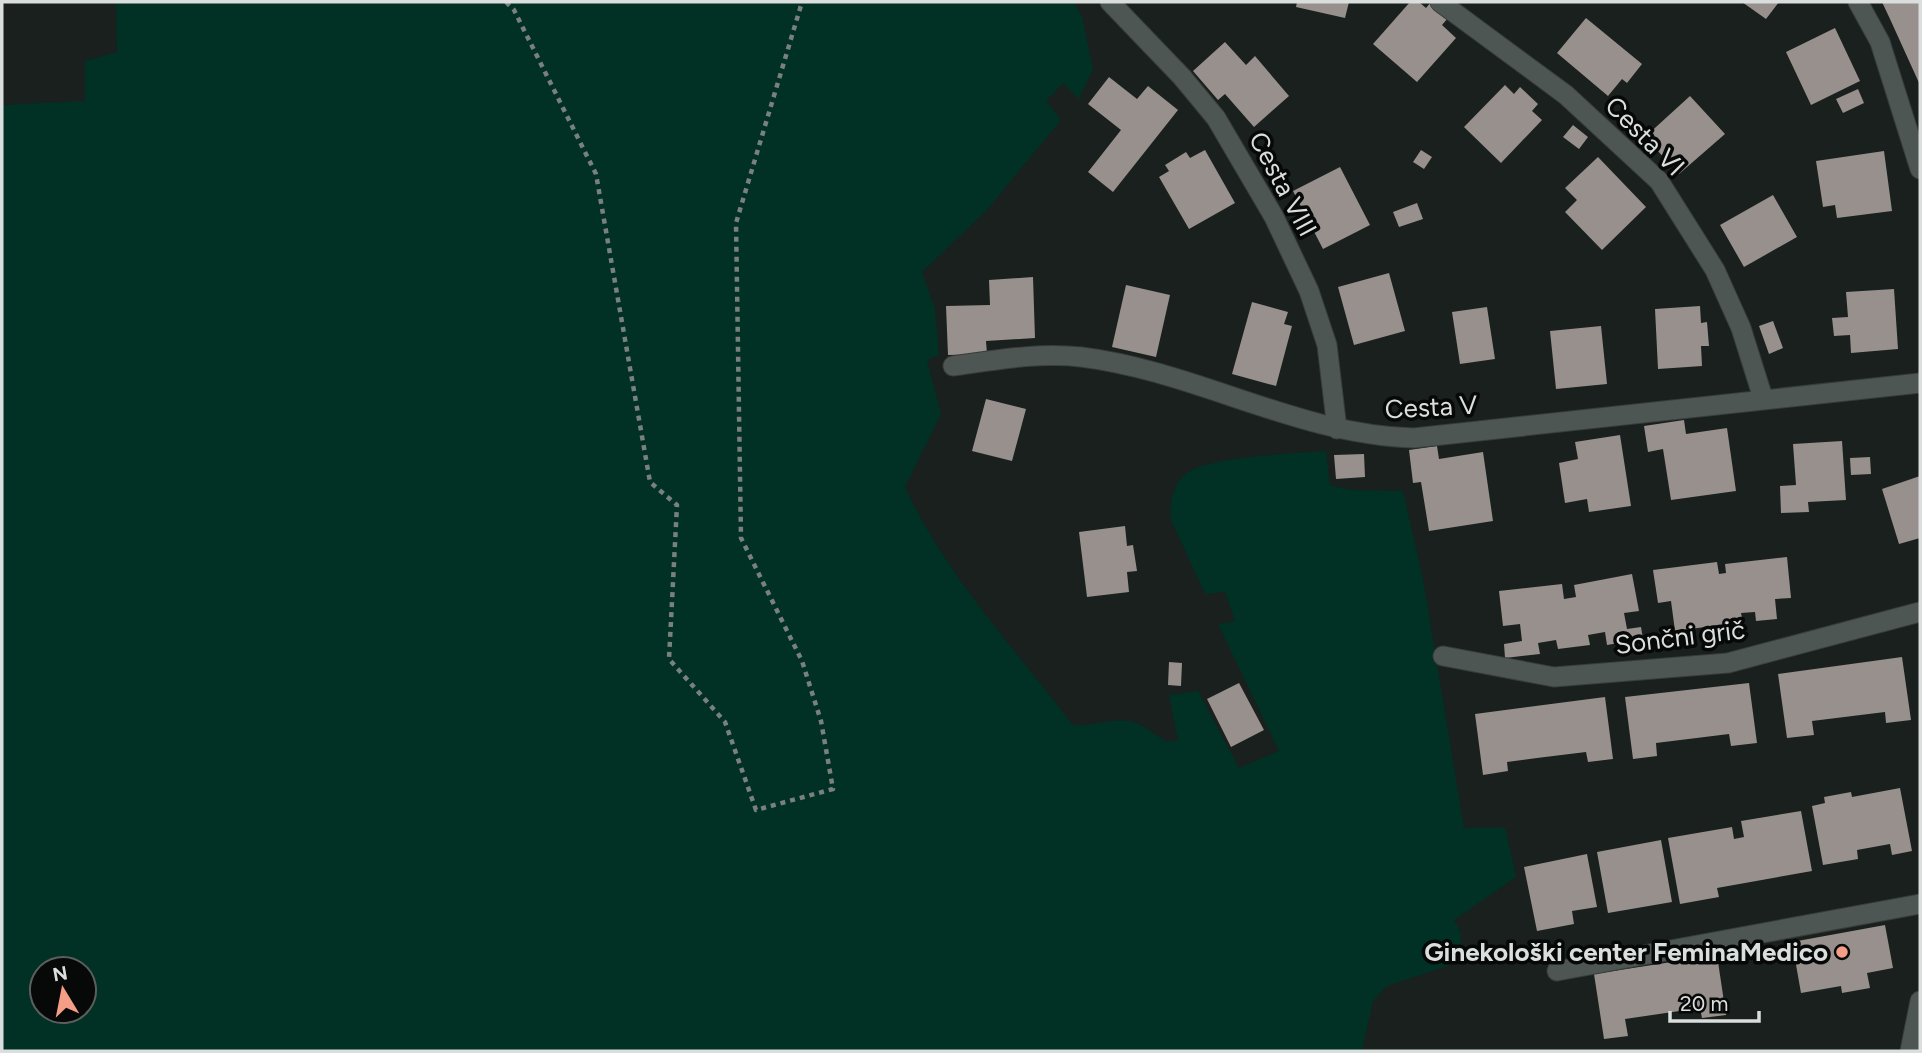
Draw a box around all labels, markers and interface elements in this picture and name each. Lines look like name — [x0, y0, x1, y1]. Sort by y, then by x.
street label: Cesta VI — [1598, 89, 1692, 183]
street label: Cesta VIII — [1242, 126, 1324, 242]
street label: Cesta V — [1384, 389, 1478, 425]
street label: Sončni grič — [1613, 613, 1747, 661]
place label: Ginekološki center FeminaMedico — [1424, 936, 1828, 968]
marker: Ginekološki center FeminaMedico — [1834, 944, 1850, 960]
north arrow — [28, 955, 98, 1025]
text: N — [51, 961, 69, 986]
scale bar — [1670, 979, 1759, 1023]
text: 20 m — [1680, 991, 1728, 1016]

